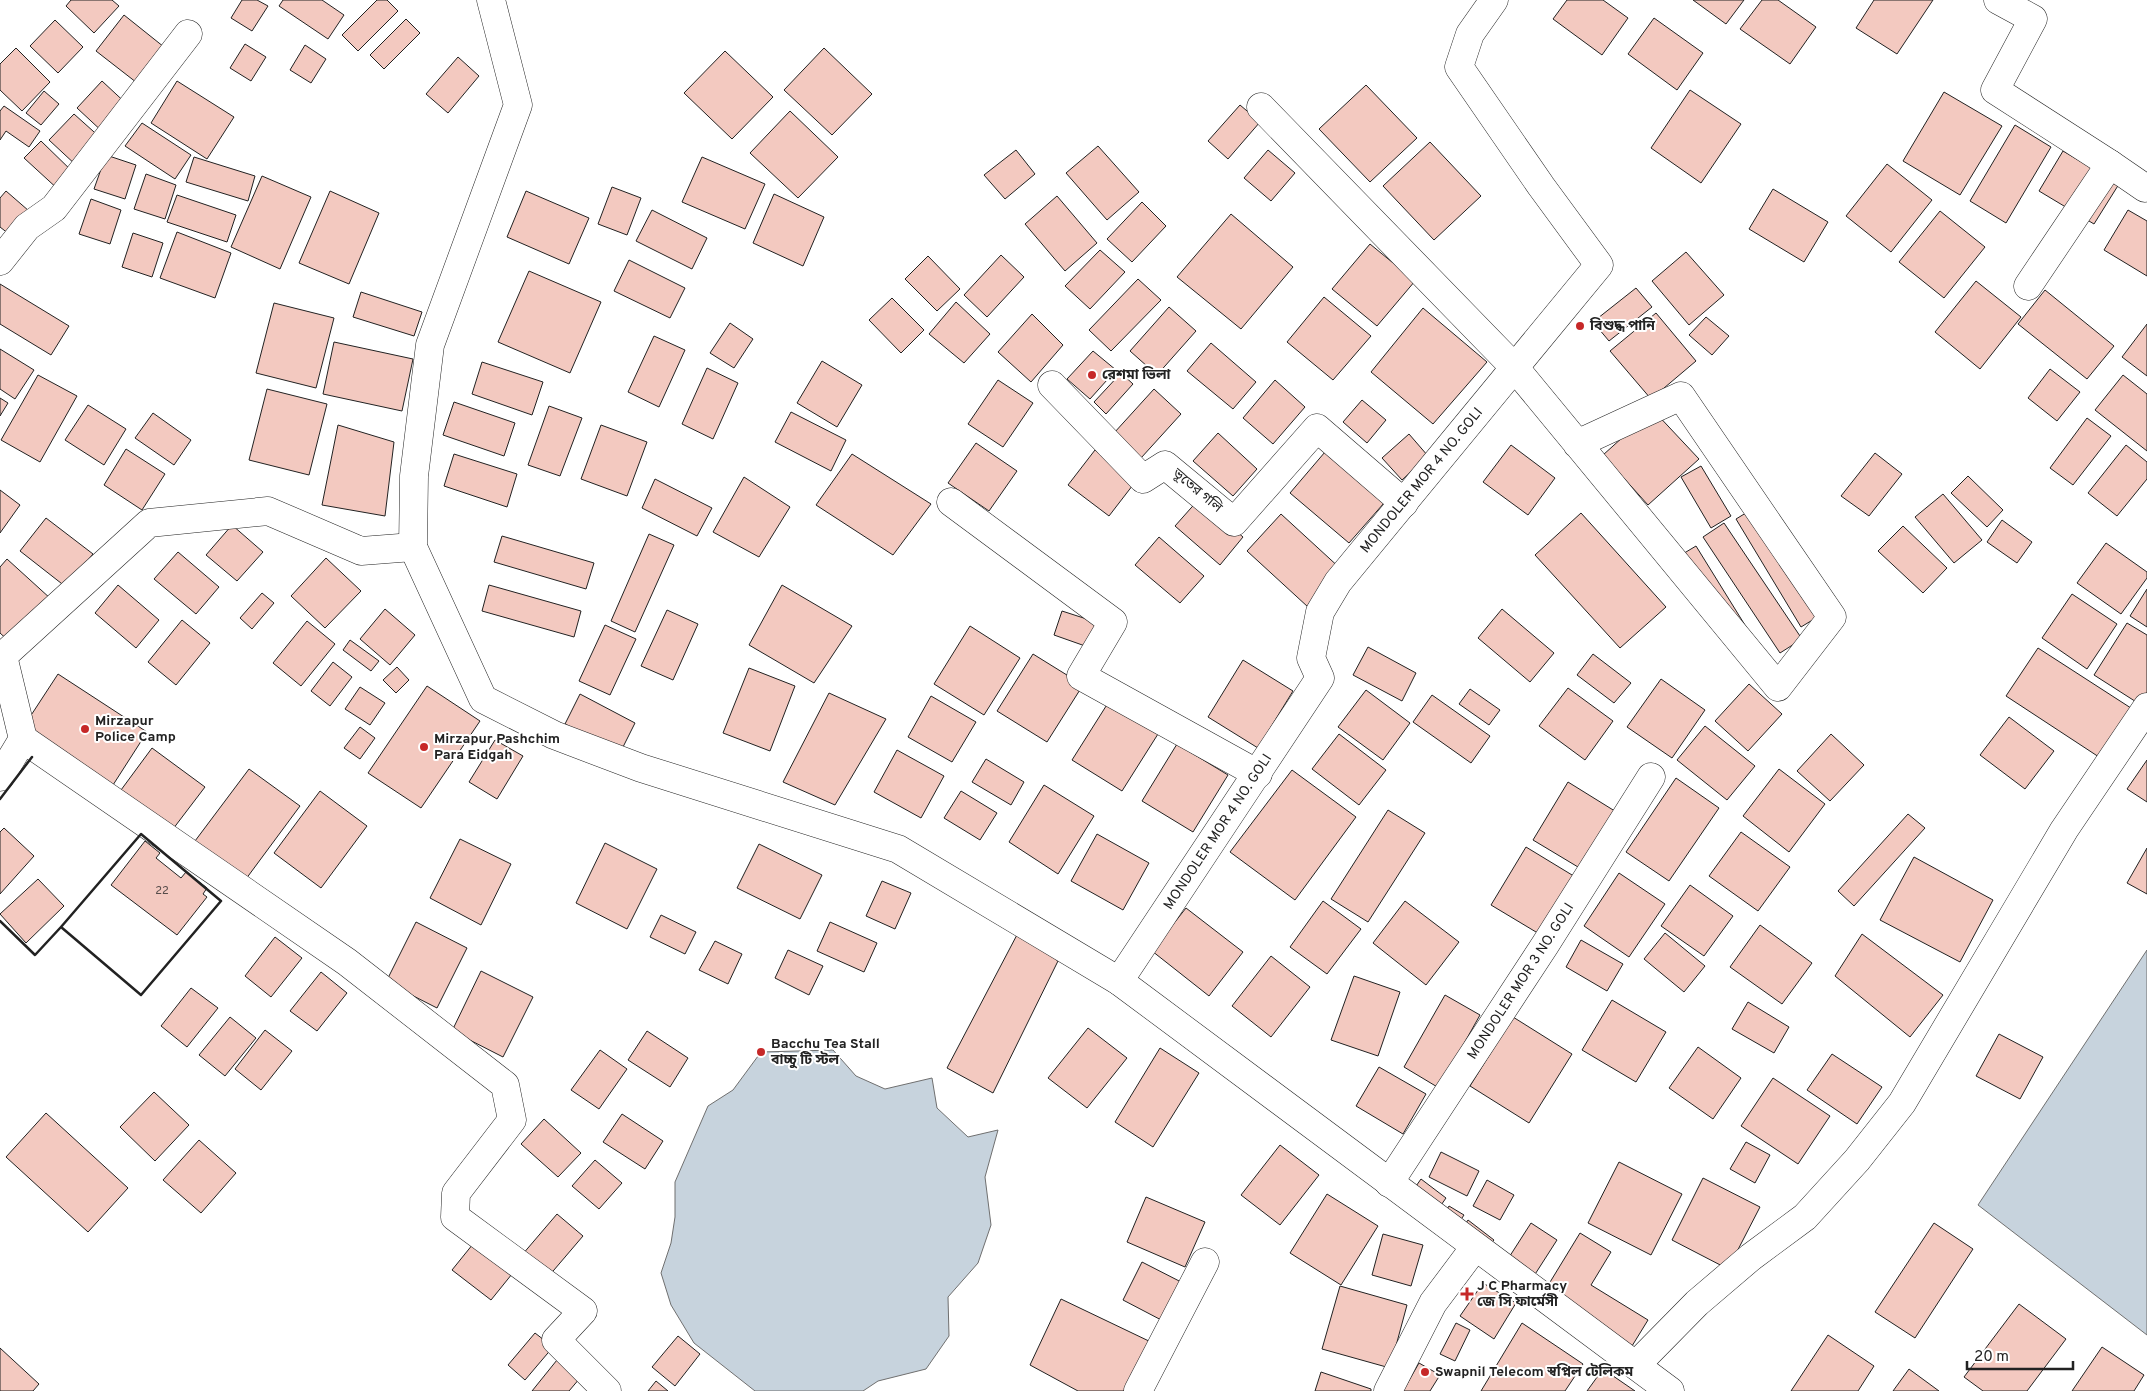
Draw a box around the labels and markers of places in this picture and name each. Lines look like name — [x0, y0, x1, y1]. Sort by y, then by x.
place label: বিশুদ্ধ পানি — [1589, 317, 1655, 335]
marker: বিশুদ্ধ পানি — [1574, 320, 1586, 332]
place label: রেশমা ভিলা — [1102, 366, 1172, 384]
marker: রেশমা ভিলা — [1086, 369, 1098, 381]
place label: Mirzapur Police Camp — [95, 713, 176, 746]
marker: Mirzapur Police Camp — [79, 723, 91, 735]
place label: Mirzapur Pashchim Para Eidgah — [434, 731, 560, 764]
marker: Mirzapur Pashchim Para Eidgah — [418, 741, 430, 753]
place label: Bacchu Tea Stall বাচ্চু টি স্টল — [770, 1036, 880, 1069]
marker: Bacchu Tea Stall বাচ্চু টি স্টল — [755, 1046, 767, 1058]
place label: J C Pharmacy জে সি ফার্মেসী — [1477, 1278, 1567, 1311]
marker: J C Pharmacy জে সি ফার্মেসী — [1461, 1288, 1473, 1300]
place label: Swapnil Telecom স্বপ্নিল টেলিকম — [1435, 1363, 1633, 1381]
marker: Swapnil Telecom স্বপ্নিল টেলিকম — [1419, 1366, 1431, 1378]

